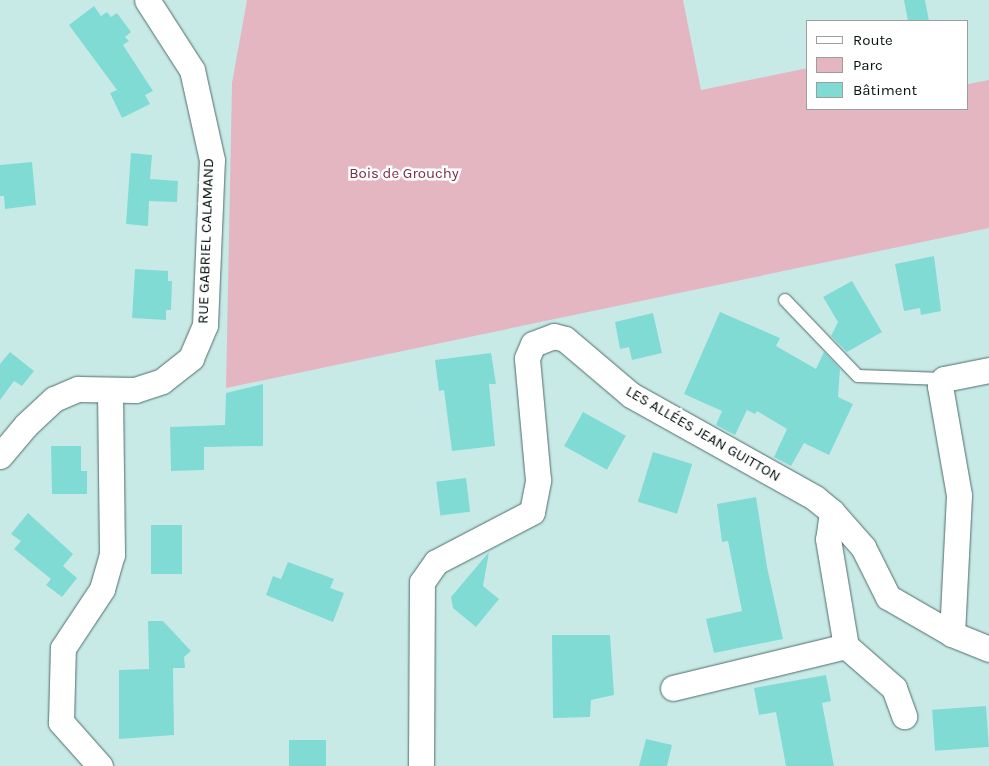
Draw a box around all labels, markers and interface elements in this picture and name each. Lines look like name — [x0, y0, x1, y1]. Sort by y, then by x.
legend — [806, 20, 969, 110]
text: Route — [853, 31, 893, 49]
text: Parc — [853, 56, 883, 74]
text: Bâtiment — [853, 81, 917, 99]
street label: RUE GABRIEL CALAMAND — [194, 158, 218, 324]
park label: Bois de Grouchy — [349, 165, 459, 183]
street label: LES ALLÉES JEAN GUITTON — [622, 382, 784, 486]

